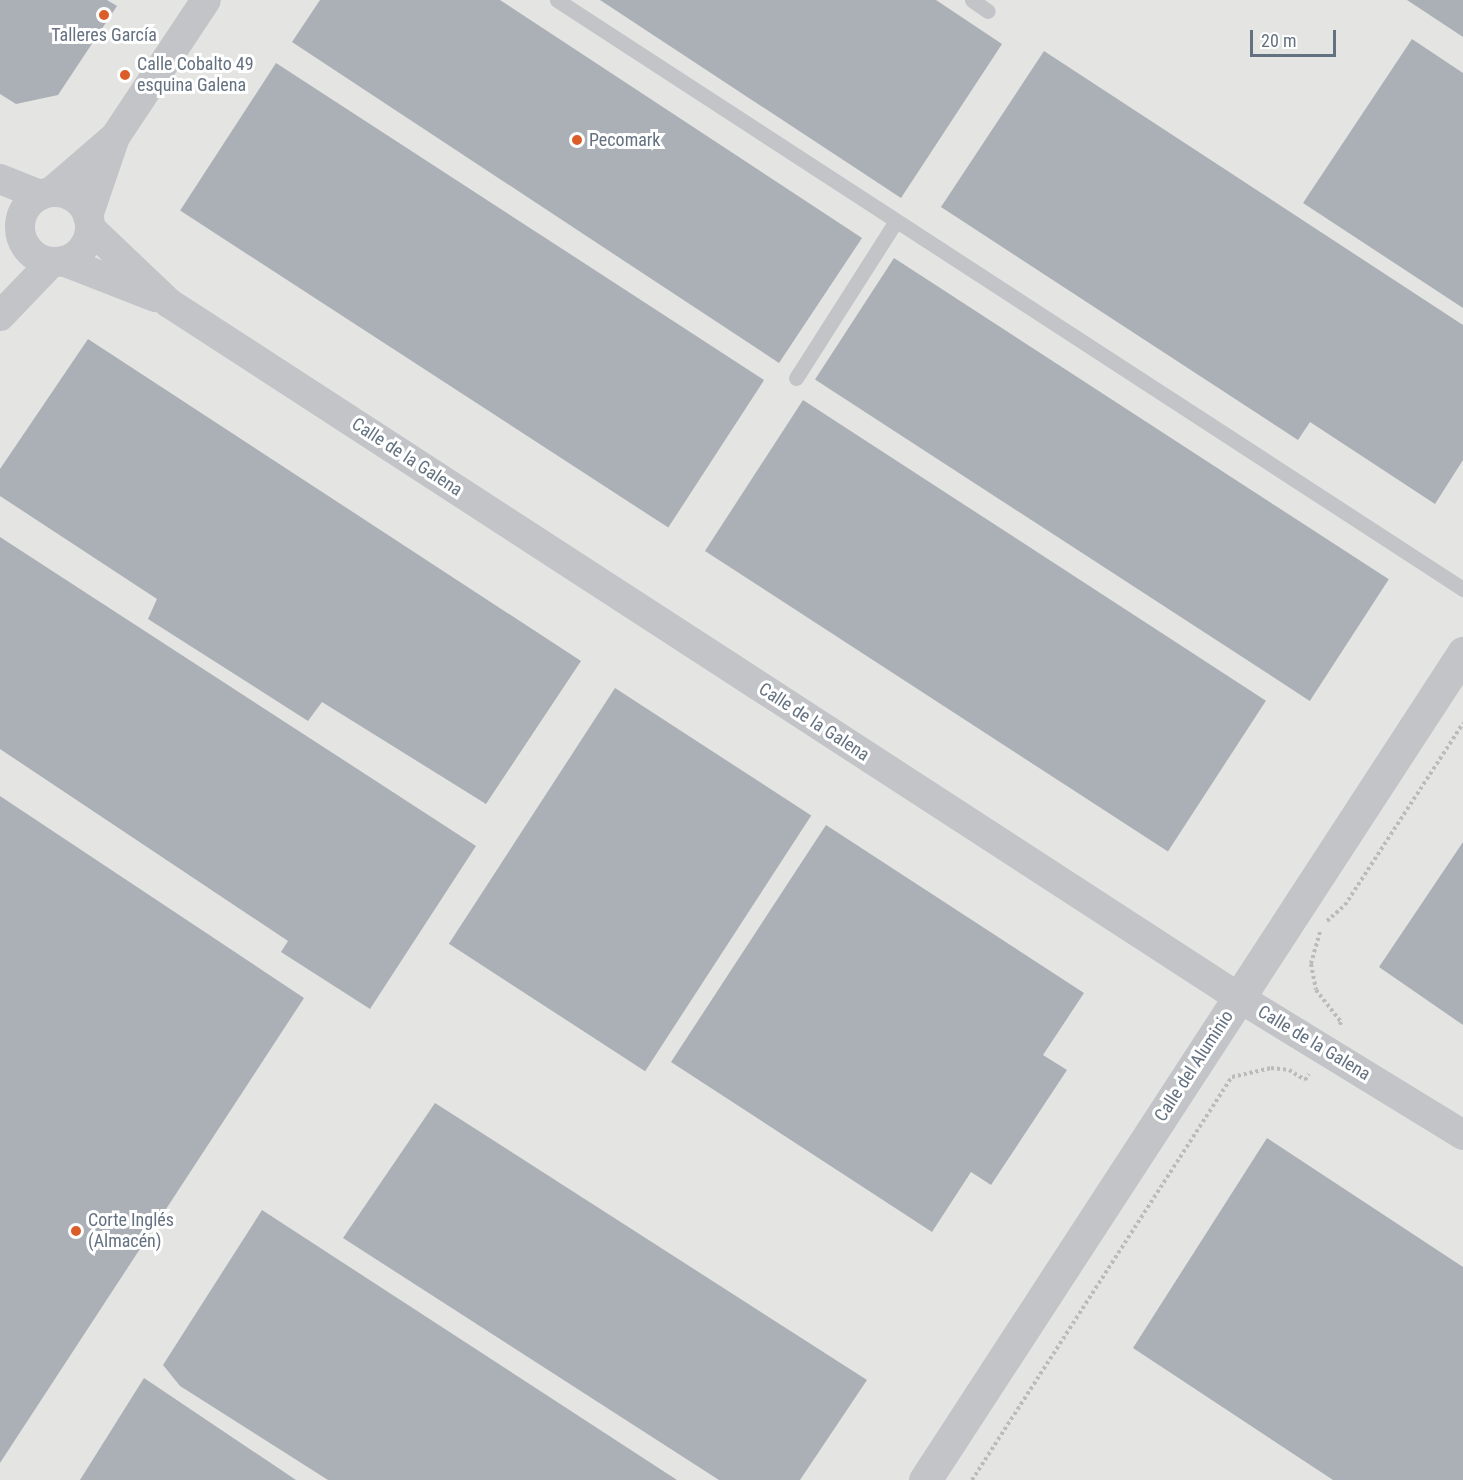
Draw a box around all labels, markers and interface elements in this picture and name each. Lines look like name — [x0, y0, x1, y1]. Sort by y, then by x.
marker: Talleres García — [97, 8, 111, 22]
scale bar — [1253, 18, 1338, 56]
place label: Talleres García — [51, 24, 157, 46]
text: 20 m — [1261, 30, 1296, 51]
place label: Calle Cobalto 49 esquina Galena — [137, 54, 254, 97]
marker: Calle Cobalto 49 esquina Galena — [118, 68, 132, 82]
place label: Pecomark — [589, 129, 660, 151]
marker: Pecomark — [570, 133, 584, 147]
street label: Calle de la Galena — [348, 413, 466, 501]
street label: Calle de la Galena — [755, 678, 873, 766]
street label: Calle de la Galena — [1254, 1001, 1374, 1085]
street label: Calle del Aluminio — [1150, 1006, 1238, 1126]
place label: Corte Inglés (Almacén) — [88, 1210, 174, 1252]
marker: Corte Inglés (Almacén) — [69, 1224, 83, 1238]

